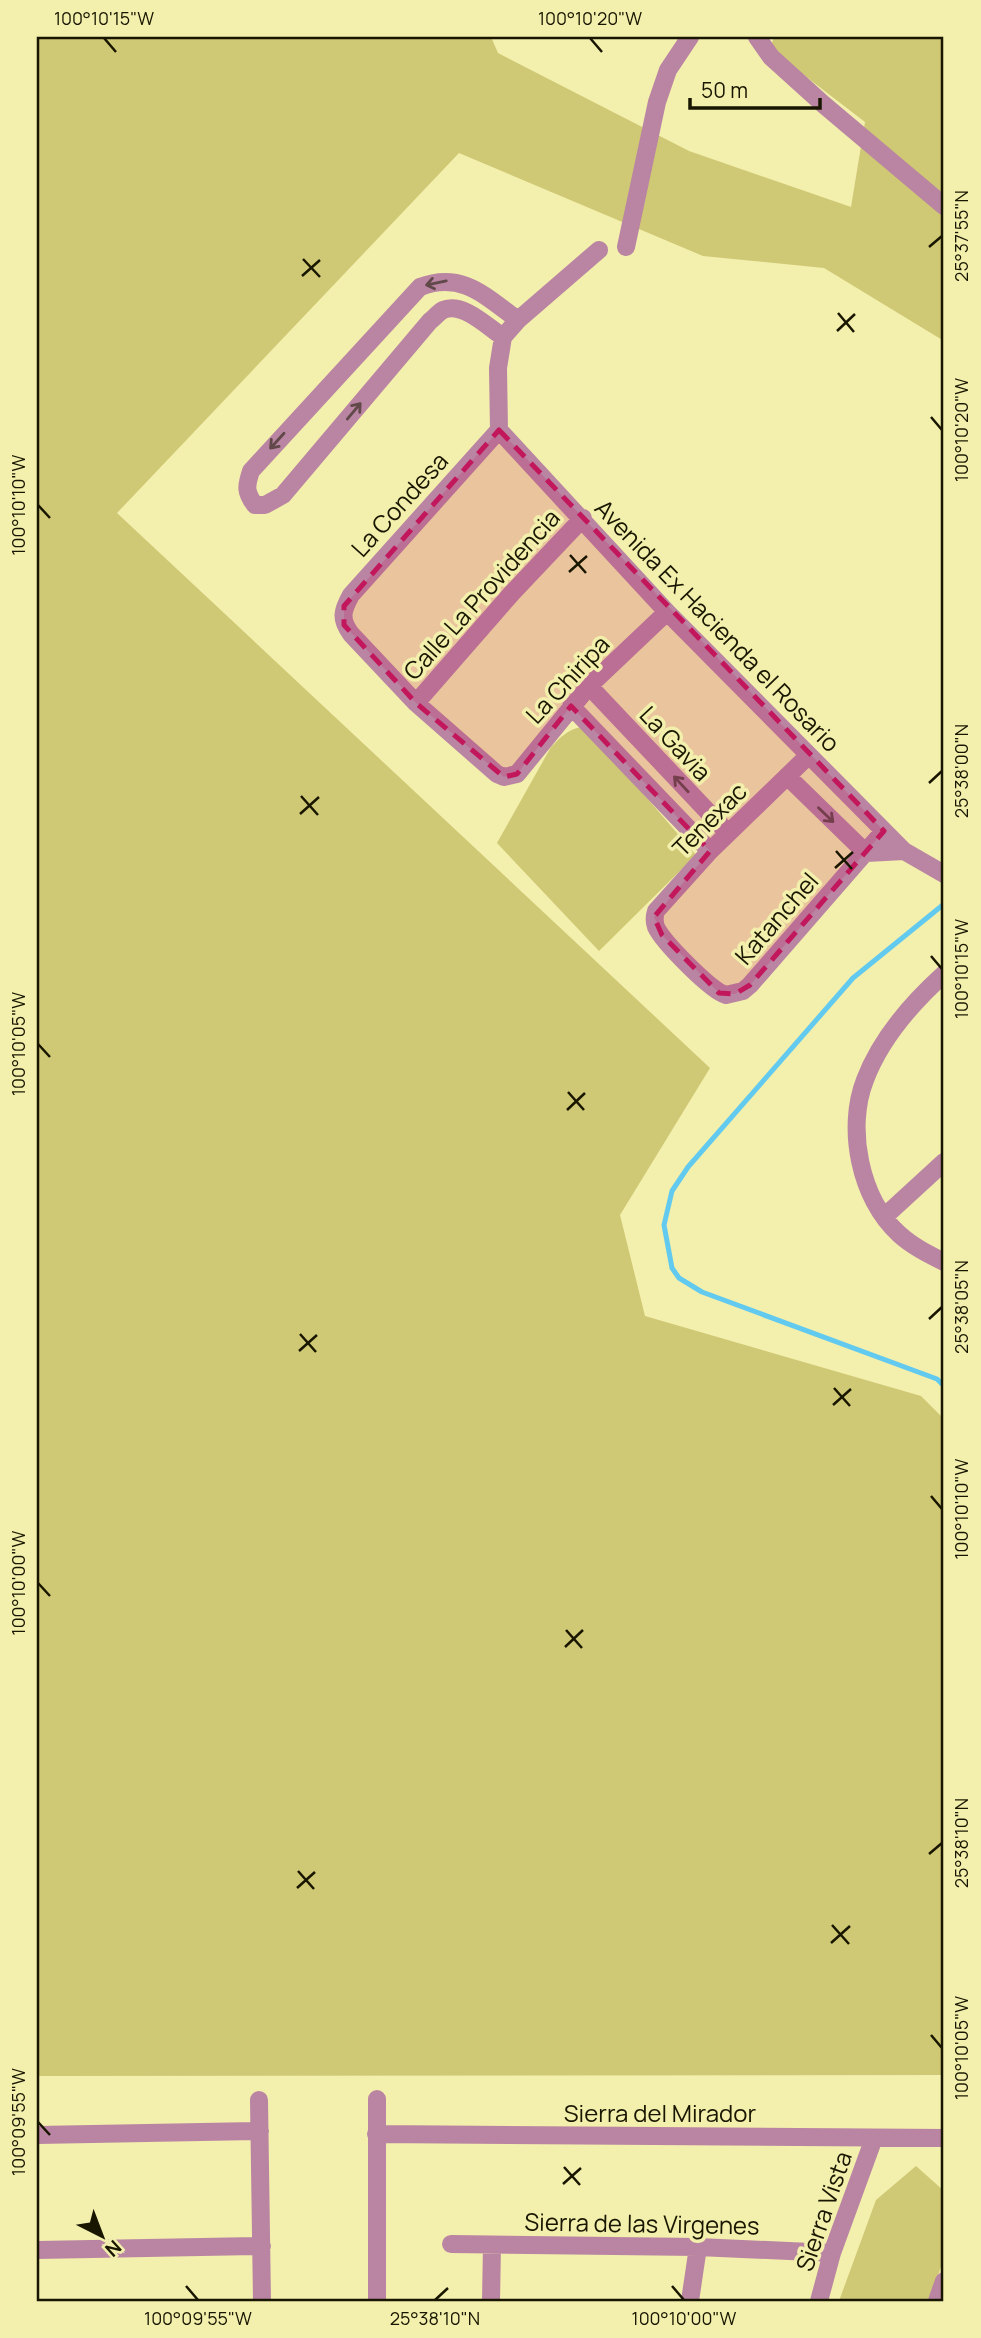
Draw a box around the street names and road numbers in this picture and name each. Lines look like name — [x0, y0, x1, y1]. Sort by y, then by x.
street label: La Condesa — [343, 445, 455, 563]
street label: Avenida Ex Hacienda el Rosario — [588, 491, 848, 759]
street label: Calle La Providencia — [395, 501, 567, 687]
street label: La Chiripa — [518, 628, 616, 730]
street label: La Gavia — [633, 698, 719, 788]
street label: Tenexac — [665, 775, 753, 863]
street label: Katanchel — [727, 865, 825, 971]
street label: Sierra del Mirador — [564, 2096, 757, 2129]
street label: Sierra Vista — [787, 2147, 859, 2275]
street label: Sierra de las Virgenes — [524, 2204, 760, 2242]

